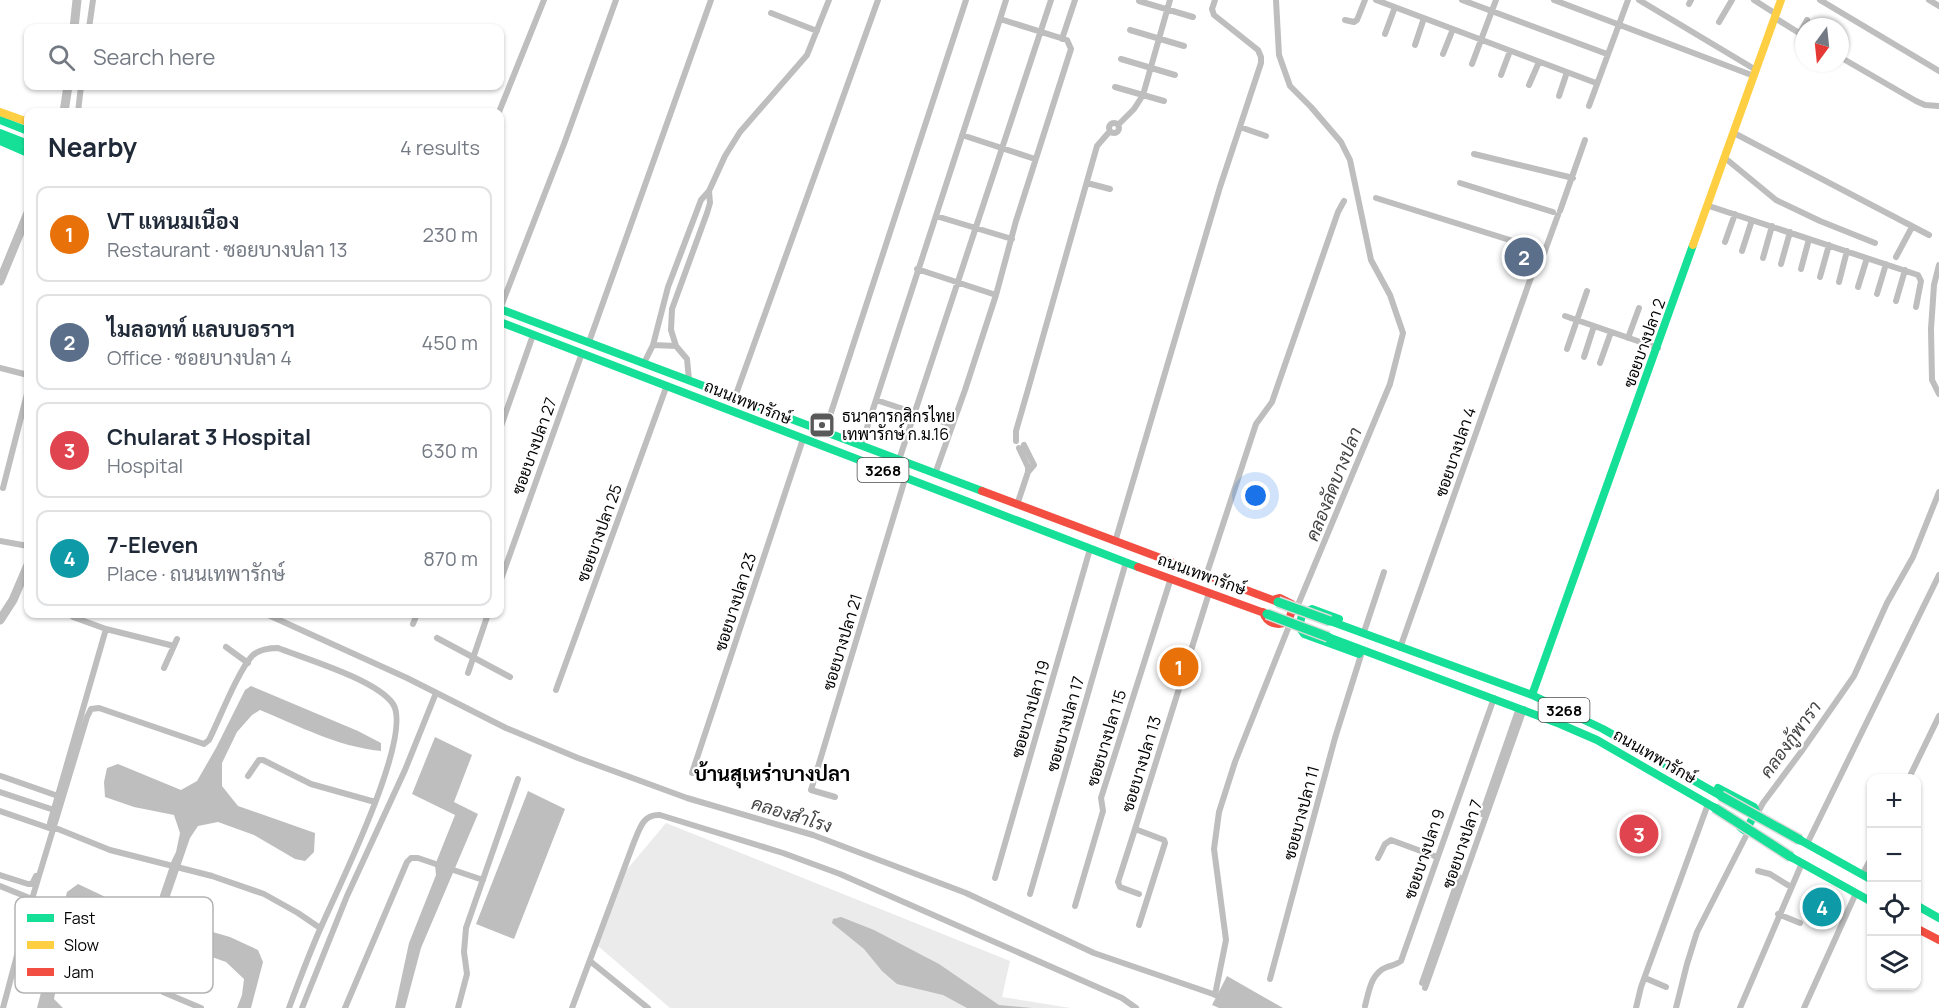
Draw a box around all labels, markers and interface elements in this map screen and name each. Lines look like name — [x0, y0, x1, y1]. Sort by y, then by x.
north arrow — [1795, 18, 1849, 72]
search box — [24, 24, 504, 90]
icon: search — [45, 41, 78, 74]
text: Search here — [93, 42, 215, 72]
text: Nearby — [48, 129, 137, 165]
text: 4 results — [400, 134, 480, 161]
text: VT แหนมเนือง — [107, 206, 239, 236]
text: 1 — [65, 221, 74, 248]
text: 230 m — [422, 221, 478, 248]
pin: 2 — [1504, 234, 1544, 280]
text: Restaurant · ซอยบางปลา 13 — [107, 236, 348, 263]
street label: ซอยบางปลา 2 — [1618, 295, 1670, 391]
text: ไมลอทท์ แลบบอราฯ — [107, 314, 295, 344]
text: 2 — [64, 329, 75, 356]
text: 450 m — [422, 329, 478, 356]
text: Office · ซอยบางปลา 4 — [107, 344, 292, 371]
street label: ถนนเทพารักษ์ — [701, 374, 795, 430]
street label: ซอยบางปลา 27 — [506, 394, 562, 498]
street label: ซอยบางปลา 4 — [1429, 404, 1481, 500]
place label: ธนาคารกสิกรไทย เทพารักษ์ ก.ม.16 — [842, 405, 955, 445]
bank icon: ธนาคารกสิกรไทย เทพารักษ์ ก.ม.16 — [807, 410, 837, 440]
text: Chularat 3 Hospital — [107, 422, 311, 452]
water label: คลองลัดบางปลา — [1299, 423, 1367, 544]
text: 3 — [64, 437, 75, 464]
text: 630 m — [421, 437, 478, 464]
text: Hospital — [107, 452, 183, 479]
road number: 3268 — [858, 458, 908, 482]
street label: ซอยบางปลา 25 — [571, 481, 627, 585]
your location — [1241, 481, 1270, 510]
text: 7-Eleven — [107, 530, 198, 560]
text: 4 — [63, 545, 76, 572]
text: 870 m — [423, 545, 478, 572]
street label: ถนนเทพารักษ์ — [1155, 547, 1250, 600]
street label: ซอยบางปลา 23 — [709, 550, 761, 654]
text: Place · ถนนเทพารักษ์ — [107, 560, 285, 587]
street label: ซอยบางปลา 21 — [817, 591, 867, 693]
pin: 1 — [1160, 644, 1198, 690]
street label: ซอยบางปลา 19 — [1006, 658, 1054, 760]
street label: ซอยบางปลา 17 — [1041, 674, 1089, 774]
street label: ซอยบางปลา 15 — [1081, 687, 1131, 789]
water label: คลองกู้พารา — [1754, 696, 1828, 783]
road number: 3268 — [1538, 698, 1590, 722]
street label: ซอยบางปลา 13 — [1116, 713, 1166, 815]
street label: ถนนเทพารักษ์ — [1610, 723, 1701, 789]
district label: บ้านสุเหร่าบางปลา — [694, 760, 850, 789]
street label: ซอยบางปลา 11 — [1278, 763, 1324, 863]
map controls — [1867, 774, 1921, 990]
button: + — [1867, 774, 1921, 828]
water label: คลองสำโรง — [749, 790, 835, 838]
street label: ซอยบางปลา 7 — [1437, 797, 1487, 891]
street label: ซอยบางปลา 9 — [1398, 806, 1450, 902]
pin: 3 — [1620, 812, 1658, 856]
button: − — [1867, 828, 1921, 882]
button: locate — [1867, 882, 1921, 936]
pin: 4 — [1802, 884, 1842, 930]
legend — [15, 897, 213, 993]
text: Fast — [64, 907, 95, 929]
text: Slow — [64, 934, 99, 956]
button: layers — [1867, 936, 1921, 990]
text: Jam — [64, 961, 94, 983]

